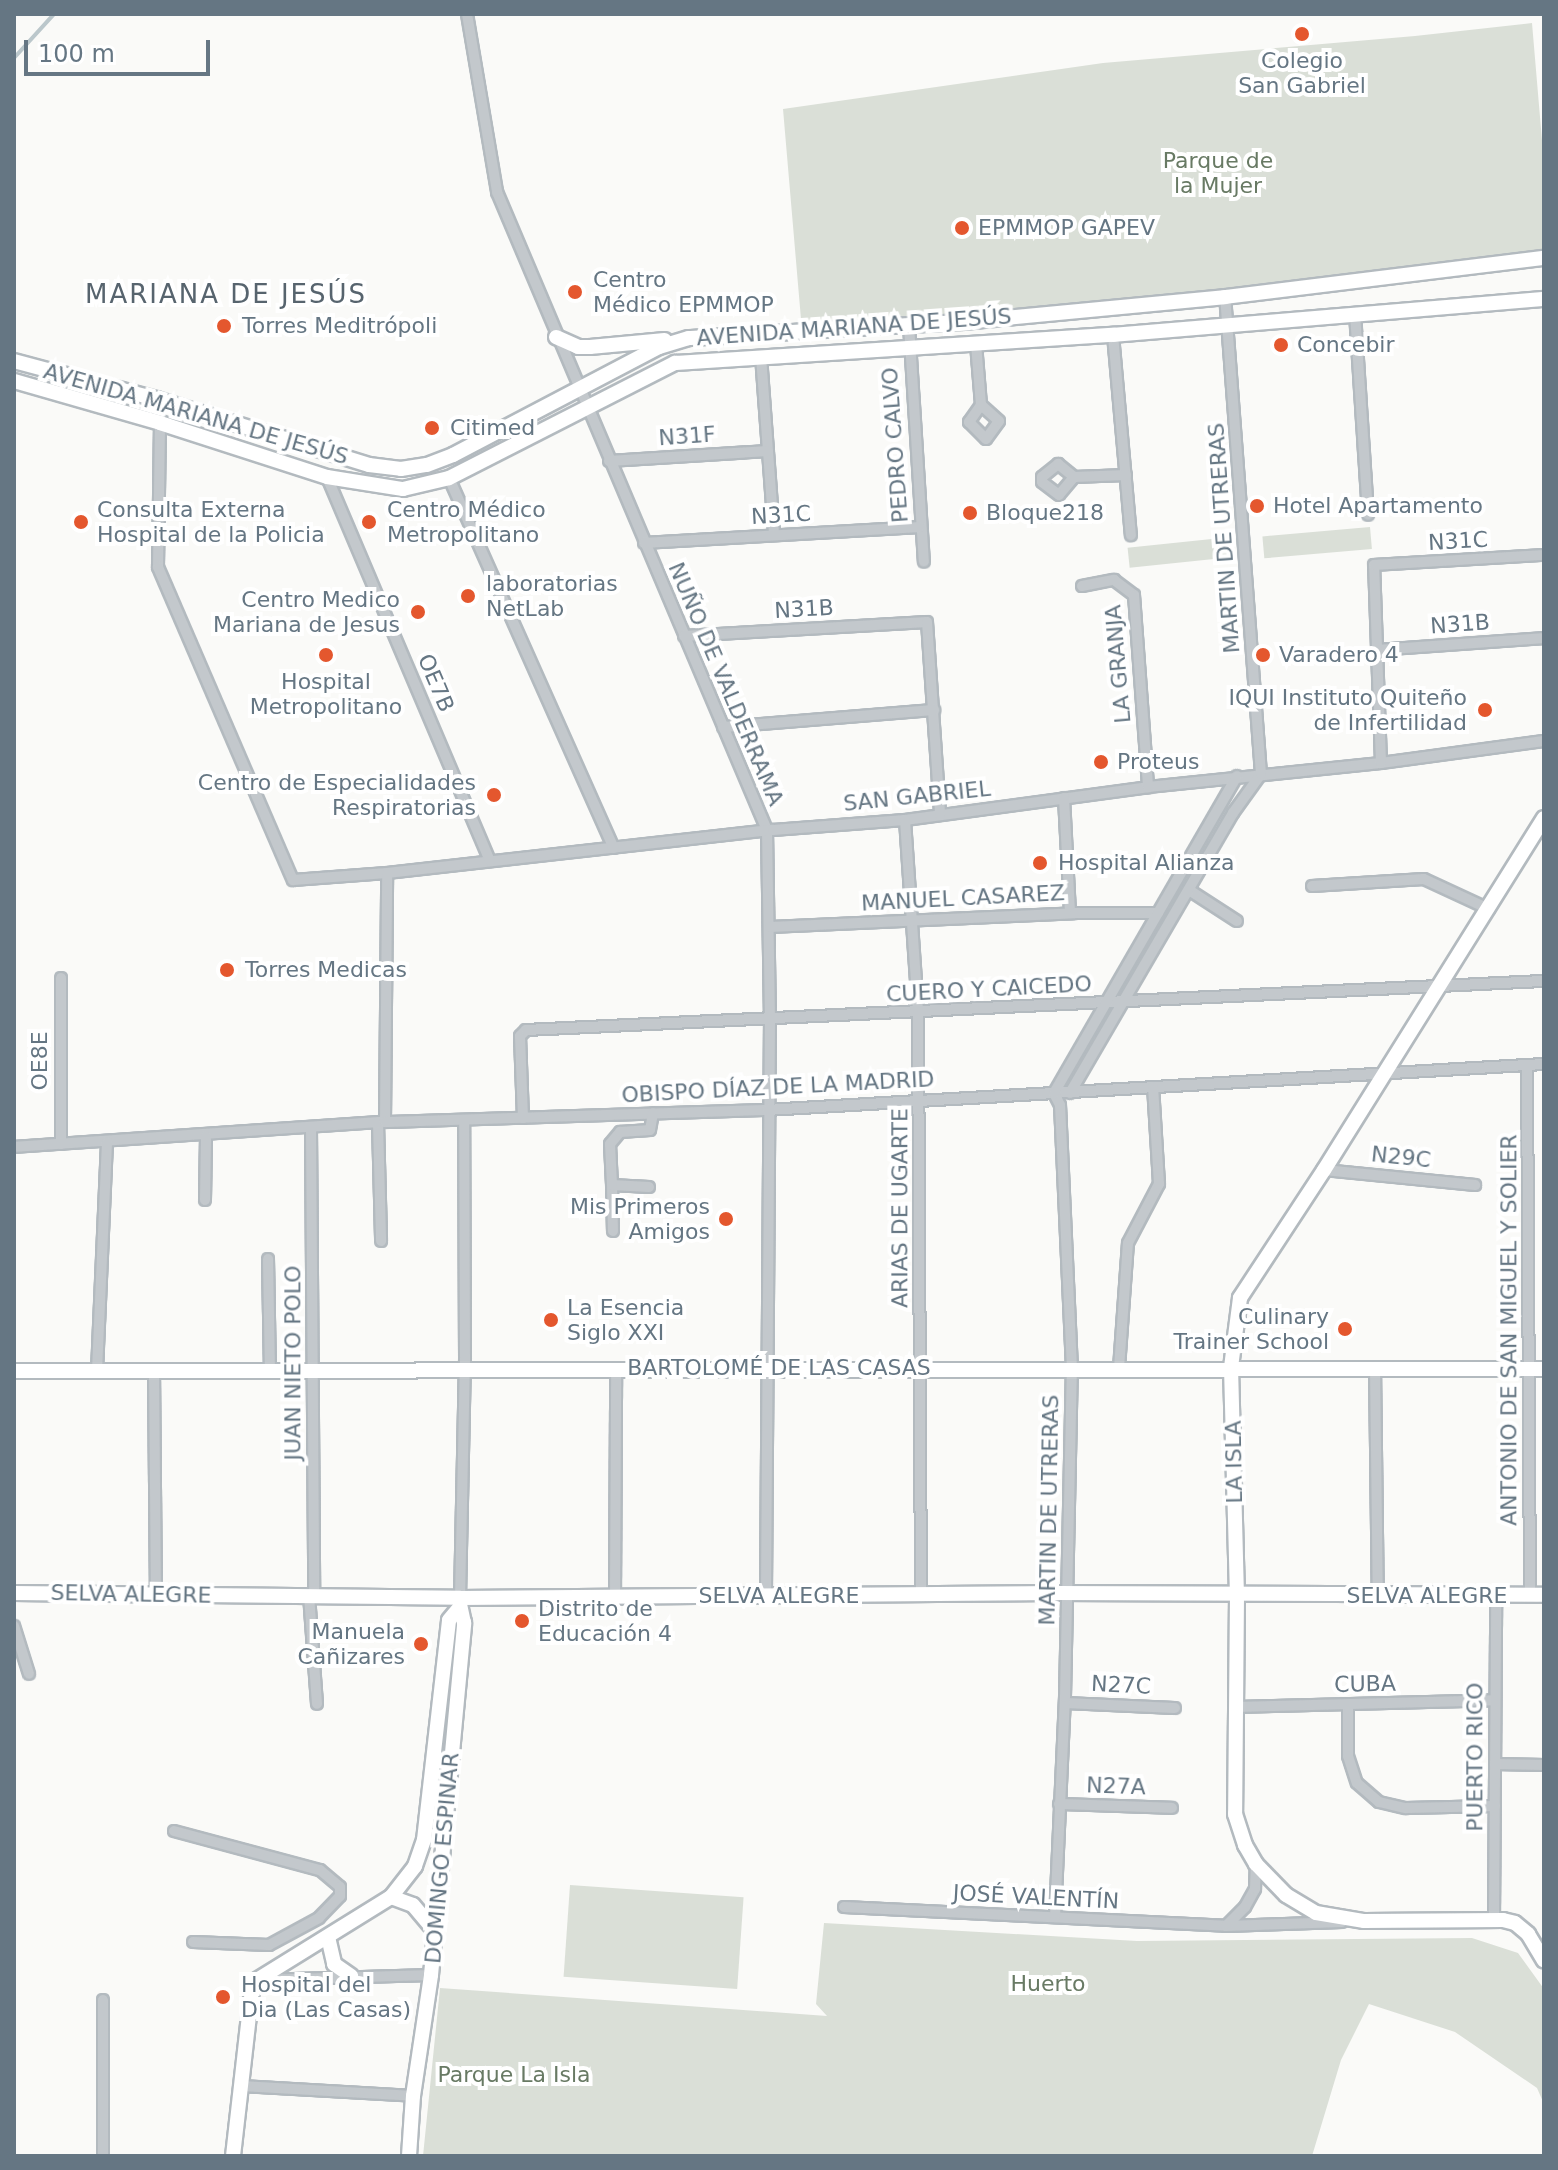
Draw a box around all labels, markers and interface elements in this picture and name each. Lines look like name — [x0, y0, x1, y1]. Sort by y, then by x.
scale bar — [28, 24, 214, 74]
marker: Colegio San Gabriel — [1293, 25, 1311, 43]
text: 100 m — [38, 40, 115, 68]
place label: Colegio San Gabriel — [1238, 47, 1366, 98]
park label: Parque de la Mujer — [1163, 147, 1273, 198]
place label: EPMMOP GAPEV — [978, 215, 1155, 241]
marker: EPMMOP GAPEV — [953, 219, 971, 237]
place label: Centro Médico EPMMOP — [593, 266, 774, 318]
district label: MARIANA DE JESÚS — [85, 279, 367, 311]
marker: Centro Médico EPMMOP — [564, 281, 586, 303]
street label: AVENIDA MARIANA DE JESÚS — [696, 303, 1012, 351]
place label: Torres Meditrópoli — [242, 313, 437, 339]
marker: Torres Meditrópoli — [213, 315, 235, 337]
place label: Concebir — [1297, 332, 1395, 358]
marker: Concebir — [1272, 336, 1290, 354]
street label: AVENIDA MARIANA DE JESÚS — [41, 358, 351, 470]
street label: PEDRO CALVO — [876, 366, 914, 524]
place label: Citimed — [450, 415, 535, 441]
marker: Citimed — [421, 417, 443, 439]
street label: N31F — [658, 421, 716, 451]
street label: MARTIN DE UTRERAS — [1203, 422, 1245, 654]
place label: Hotel Apartamento — [1273, 493, 1483, 519]
place label: Consulta Externa Hospital de la Policia — [97, 496, 325, 548]
place label: Centro Médico Metropolitano — [387, 496, 546, 548]
marker: Hotel Apartamento — [1248, 497, 1266, 515]
street label: N31C — [750, 500, 812, 530]
place label: Bloque218 — [986, 500, 1104, 526]
marker: Bloque218 — [961, 504, 979, 522]
marker: Centro Médico Metropolitano — [358, 511, 380, 533]
marker: Consulta Externa Hospital de la Policia — [72, 513, 90, 531]
street label: N31C — [1427, 526, 1489, 556]
street label: NUÑO DE VALDERRAMA — [663, 558, 789, 810]
place label: laboratorias NetLab — [486, 570, 618, 622]
marker: laboratorias NetLab — [457, 585, 479, 607]
place label: Centro Medico Mariana de Jesus — [213, 586, 400, 638]
street label: N31B — [774, 594, 834, 624]
marker: Centro Medico Mariana de Jesus — [407, 601, 429, 623]
street label: LA GRANJA — [1100, 604, 1136, 724]
street label: N31B — [1429, 609, 1491, 639]
place label: Varadero 4 — [1279, 642, 1399, 668]
marker: Hospital Metropolitano — [317, 646, 335, 664]
marker: Varadero 4 — [1254, 646, 1272, 664]
street label: OE7B — [412, 650, 460, 716]
place label: Hospital Metropolitano — [250, 668, 402, 720]
place label: IQUI Instituto Quiteño de Infertilidad — [1228, 684, 1467, 736]
marker: IQUI Instituto Quiteño de Infertilidad — [1474, 699, 1496, 721]
place label: Proteus — [1117, 749, 1199, 775]
marker: Proteus — [1092, 753, 1110, 771]
place label: Centro de Especialidades Respiratorias — [198, 769, 476, 820]
street label: SAN GABRIEL — [842, 775, 992, 817]
marker: Centro de Especialidades Respiratorias — [483, 784, 505, 806]
place label: Hospital Alianza — [1058, 850, 1234, 876]
marker: Hospital Alianza — [1029, 852, 1051, 874]
street label: MANUEL CASAREZ — [861, 879, 1065, 917]
place label: Torres Medicas — [245, 957, 407, 983]
marker: Torres Medicas — [216, 959, 238, 981]
street label: CUERO Y CAICEDO — [886, 970, 1092, 1008]
street label: OE8E — [27, 1031, 53, 1091]
street label: OBISPO DÍAZ DE LA MADRID — [621, 1066, 935, 1108]
street label: ARIAS DE UGARTE — [887, 1108, 913, 1308]
street label: ANTONIO DE SAN MIGUEL Y SOLIER — [1496, 1134, 1522, 1526]
street label: N29C — [1370, 1141, 1432, 1173]
place label: Mis Primeros Amigos — [570, 1193, 710, 1244]
marker: Mis Primeros Amigos — [717, 1210, 735, 1228]
street label: JUAN NIETO POLO — [280, 1265, 306, 1461]
place label: La Esencia Siglo XXI — [567, 1294, 684, 1346]
place label: Culinary Trainer School — [1174, 1303, 1329, 1354]
marker: La Esencia Siglo XXI — [542, 1311, 560, 1329]
marker: Culinary Trainer School — [1336, 1320, 1354, 1338]
street label: BARTOLOMÉ DE LAS CASAS — [627, 1355, 931, 1381]
street label: MARTIN DE UTRERAS — [1034, 1394, 1064, 1626]
street label: LA ISLA — [1220, 1420, 1248, 1504]
street label: SELVA ALEGRE — [50, 1579, 212, 1609]
street label: SELVA ALEGRE — [699, 1583, 859, 1609]
street label: SELVA ALEGRE — [1347, 1583, 1507, 1609]
place label: Distrito de Educación 4 — [538, 1595, 672, 1646]
marker: Distrito de Educación 4 — [513, 1612, 531, 1630]
place label: Manuela Cañizares — [298, 1618, 405, 1670]
marker: Manuela Cañizares — [412, 1635, 430, 1653]
street label: N27C — [1090, 1670, 1152, 1700]
street label: CUBA — [1334, 1670, 1396, 1698]
street label: PUERTO RICO — [1462, 1682, 1488, 1832]
street label: DOMINGO ESPINAR — [420, 1751, 464, 1965]
street label: N27A — [1086, 1772, 1146, 1800]
street label: JOSÉ VALENTÍN — [952, 1879, 1120, 1915]
place label: Hospital del Dia (Las Casas) — [241, 1971, 411, 2022]
park label: Huerto — [1010, 1971, 1086, 1997]
marker: Hospital del Dia (Las Casas) — [212, 1986, 234, 2008]
park label: Parque La Isla — [437, 2062, 591, 2088]

